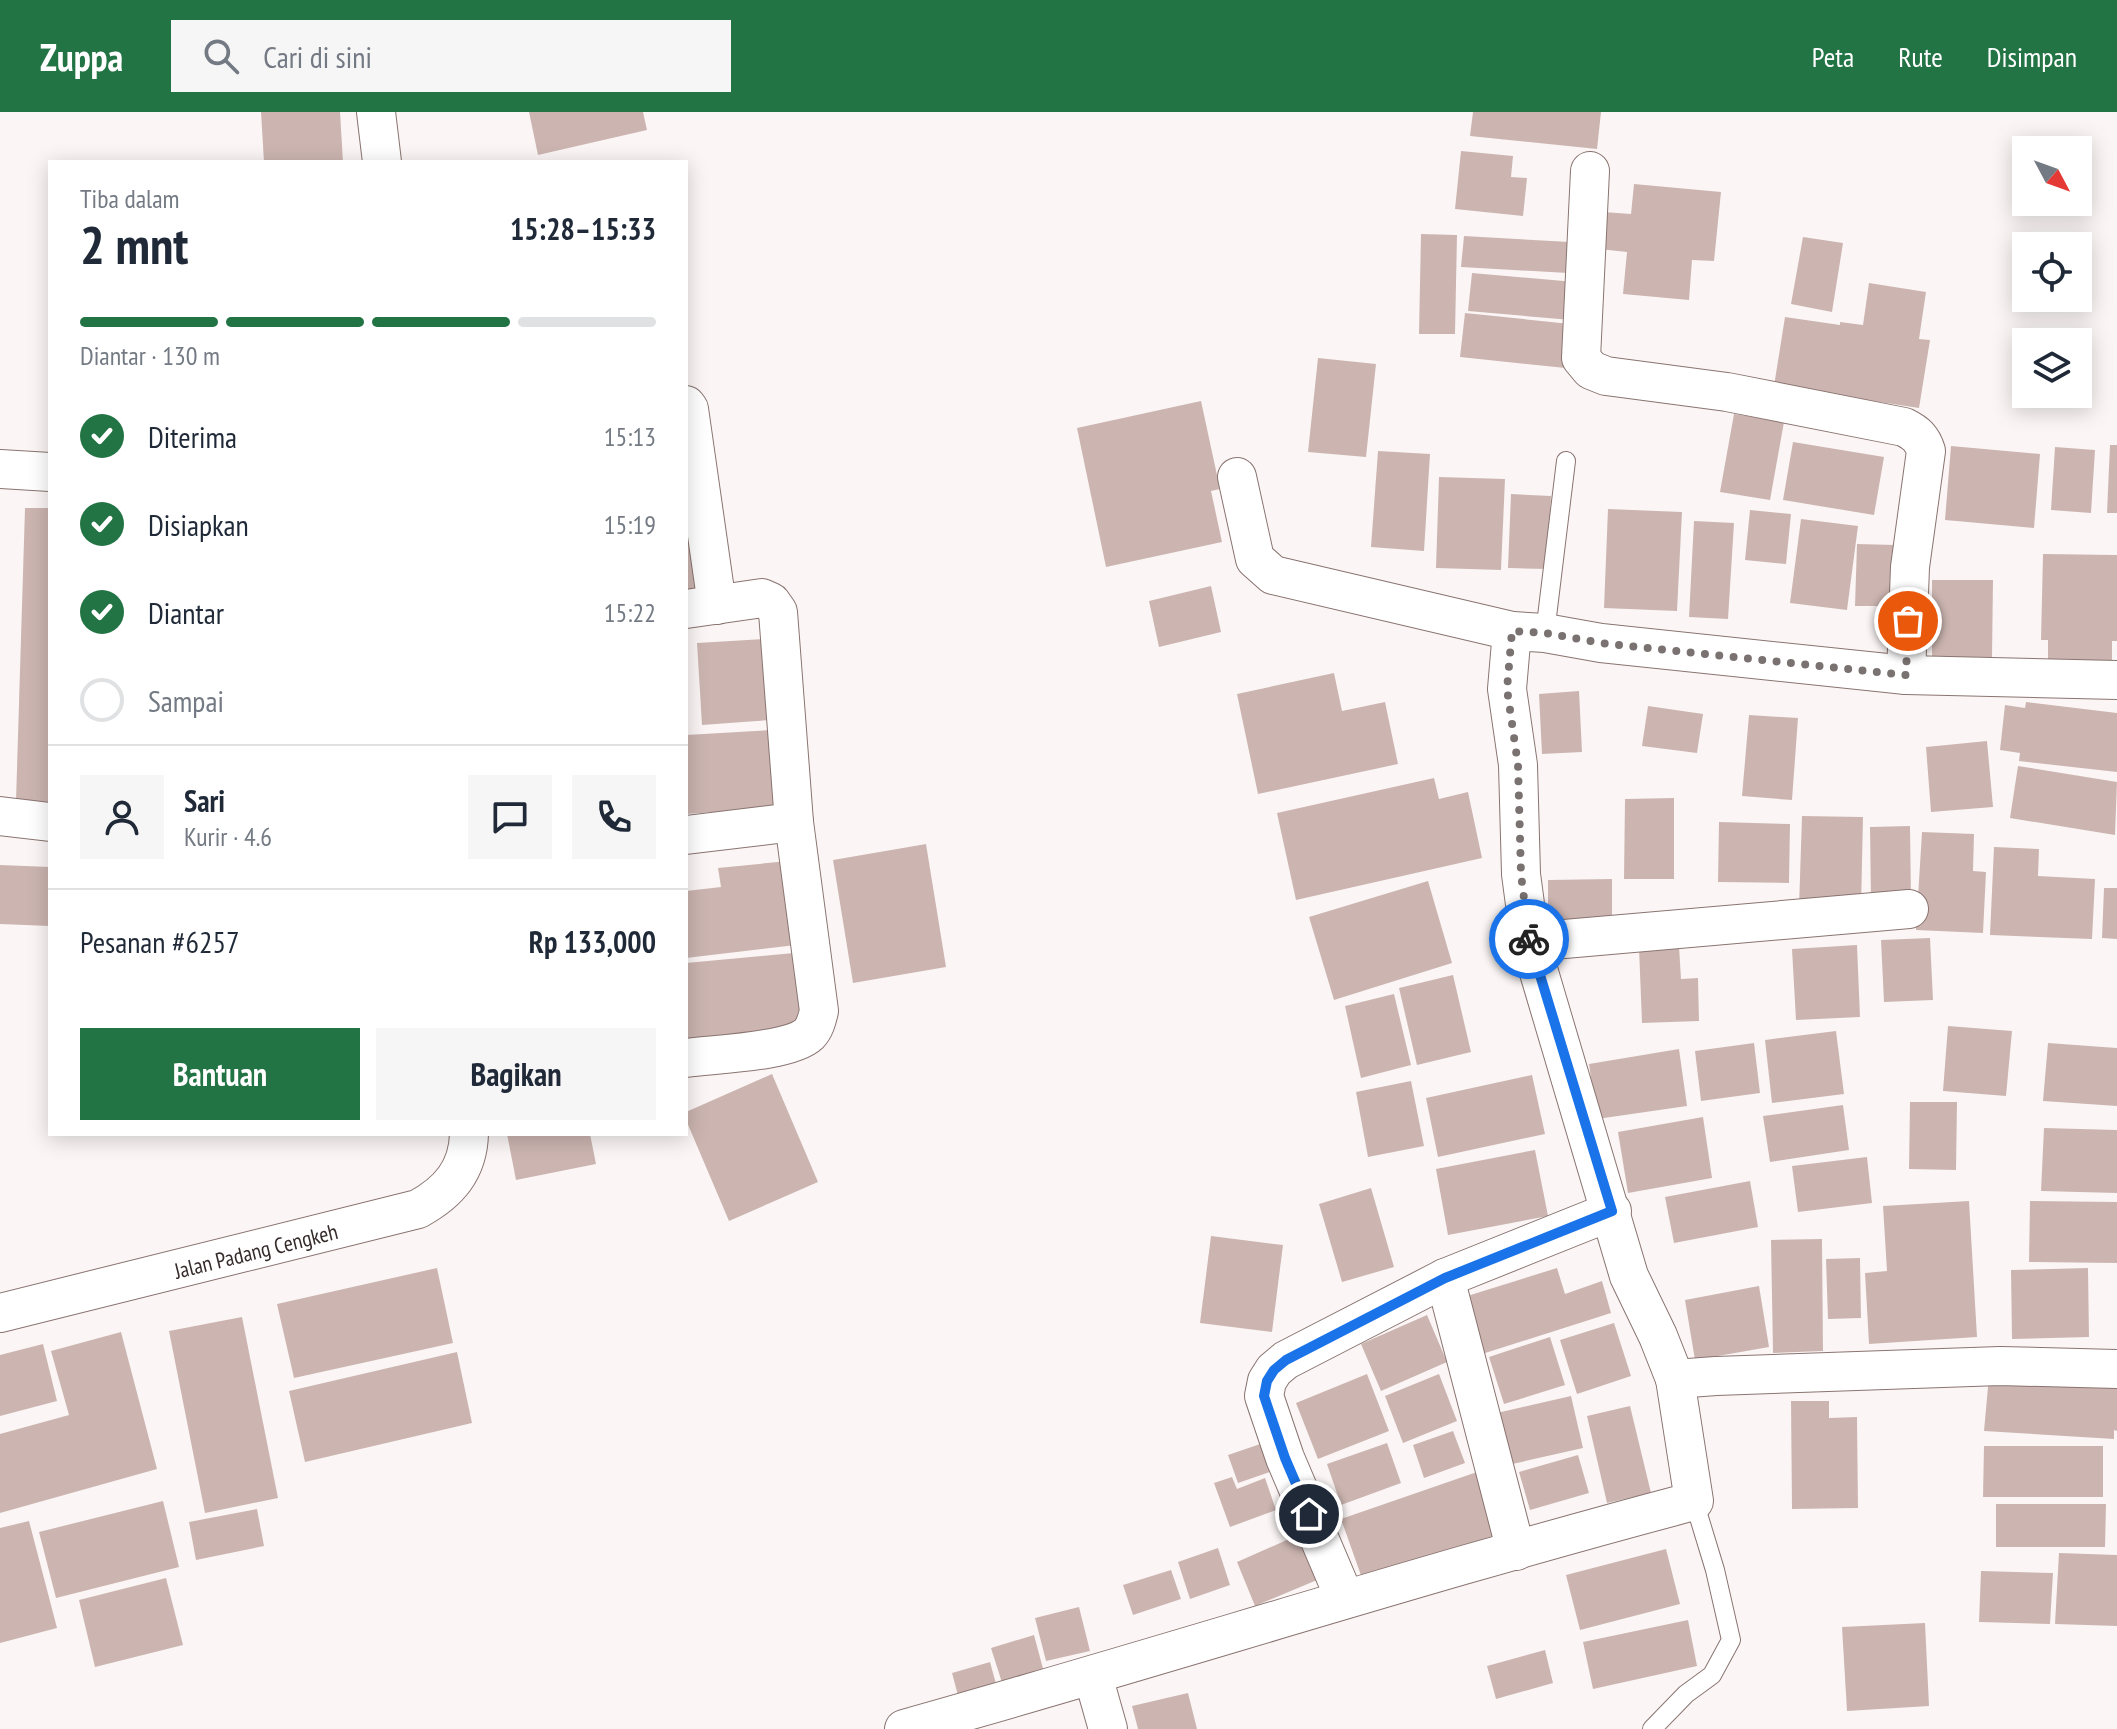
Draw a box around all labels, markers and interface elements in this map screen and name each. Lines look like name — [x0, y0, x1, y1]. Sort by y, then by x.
search box — [171, 20, 731, 92]
text: Zuppa — [40, 32, 123, 81]
icon: search — [199, 34, 243, 78]
text: Cari di sini — [263, 37, 372, 76]
text: Peta — [1812, 38, 1854, 75]
text: Rute — [1898, 38, 1943, 75]
text: Disimpan — [1987, 38, 2077, 75]
north arrow — [2012, 136, 2092, 216]
map controls — [2012, 136, 2092, 408]
text: Tiba dalam — [80, 182, 180, 215]
text: 15:28–15:33 — [510, 209, 656, 248]
text: 2 mnt — [80, 211, 188, 278]
button: locate — [2012, 232, 2092, 312]
button: layers — [2012, 328, 2092, 408]
text: Diantar · 130 m — [80, 339, 220, 372]
icon: check — [80, 414, 124, 458]
text: Diterima — [148, 417, 237, 456]
text: 15:13 — [604, 420, 656, 453]
icon: check — [80, 502, 124, 546]
text: Disiapkan — [148, 505, 249, 544]
text: 15:19 — [604, 508, 656, 541]
pin — [1874, 587, 1942, 655]
icon: check — [80, 590, 124, 634]
text: Diantar — [148, 593, 224, 632]
text: 15:22 — [604, 596, 656, 629]
icon: bag — [1886, 599, 1930, 643]
text: Sampai — [148, 681, 224, 720]
button: person — [80, 775, 164, 859]
button: chat — [468, 775, 552, 859]
button: phone — [572, 775, 656, 859]
text: Sari — [184, 781, 225, 820]
text: Kurir · 4.6 — [184, 820, 272, 853]
courier — [1489, 899, 1569, 979]
icon: bike — [1507, 917, 1551, 961]
text: Pesanan #6257 — [80, 922, 239, 961]
text: Rp 133,000 — [529, 922, 656, 961]
button: Bantuan — [80, 1028, 360, 1120]
button: Bagikan — [376, 1028, 656, 1120]
street label: Jalan Padang Cengkeh — [170, 1217, 341, 1285]
pin — [1275, 1480, 1343, 1548]
icon: home — [1287, 1492, 1331, 1536]

